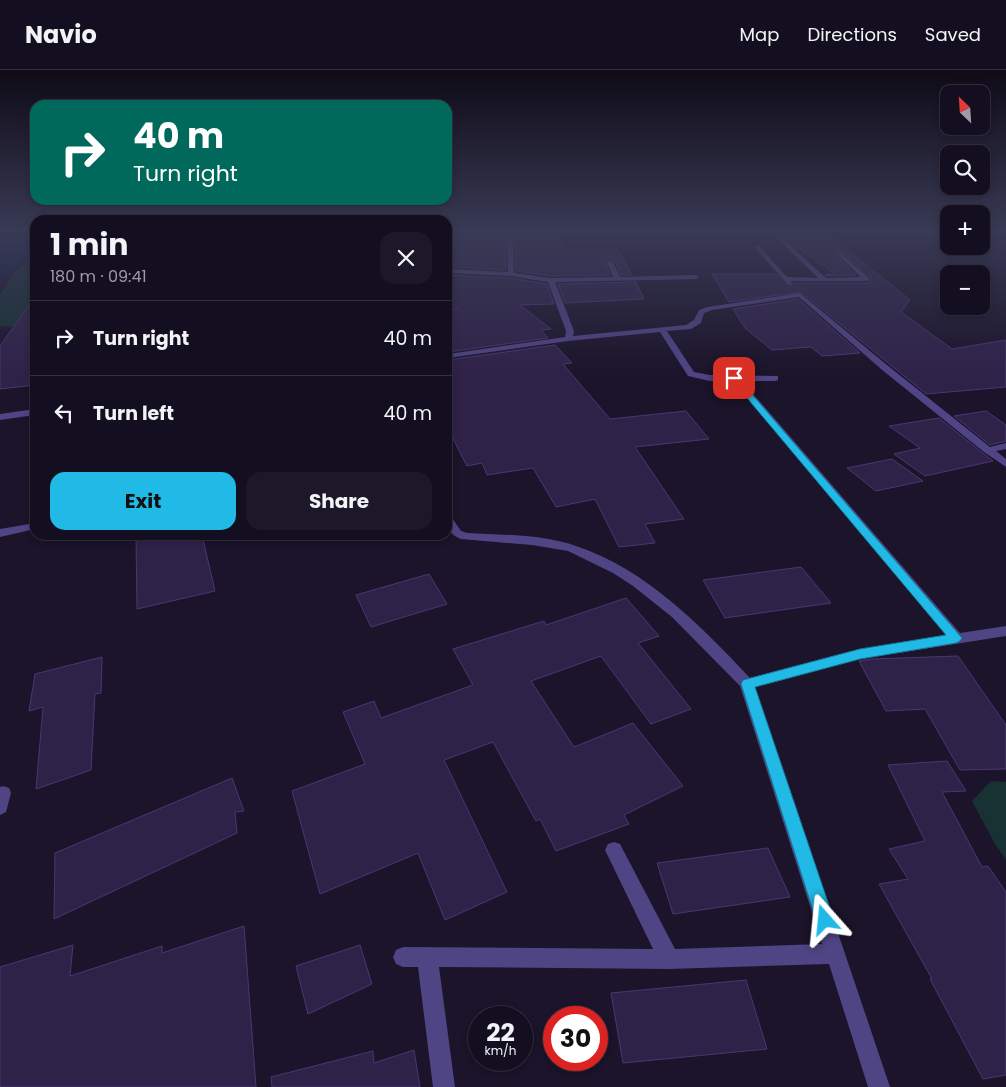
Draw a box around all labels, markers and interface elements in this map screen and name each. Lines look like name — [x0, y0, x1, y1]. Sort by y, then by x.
text: Navio — [25, 18, 97, 51]
text: Map — [740, 22, 779, 47]
text: Directions — [807, 22, 897, 47]
text: Saved — [925, 22, 981, 47]
north arrow — [940, 85, 990, 135]
map controls — [940, 85, 990, 315]
text: 40 m — [133, 111, 224, 160]
icon: right — [50, 120, 115, 185]
button: search — [940, 145, 990, 195]
text: Turn right — [133, 158, 238, 189]
button: + — [940, 205, 990, 255]
text: 1 min — [50, 223, 128, 266]
button: close — [380, 232, 432, 284]
text: 180 m · 09:41 — [50, 265, 147, 288]
button: − — [940, 265, 990, 315]
icon: right — [50, 324, 78, 352]
text: Turn right — [93, 325, 189, 352]
text: 40 m — [383, 325, 432, 352]
pin — [713, 357, 755, 399]
icon: arrive — [720, 364, 748, 392]
icon: left — [50, 399, 78, 427]
text: Turn left — [93, 400, 174, 427]
text: 40 m — [383, 400, 432, 427]
button: Exit — [50, 472, 236, 530]
button: Share — [246, 472, 432, 530]
position arrow — [798, 893, 850, 945]
speed limit sign: 30 — [543, 1006, 608, 1071]
text: 22 — [486, 1015, 515, 1050]
text: km/h — [485, 1042, 516, 1059]

